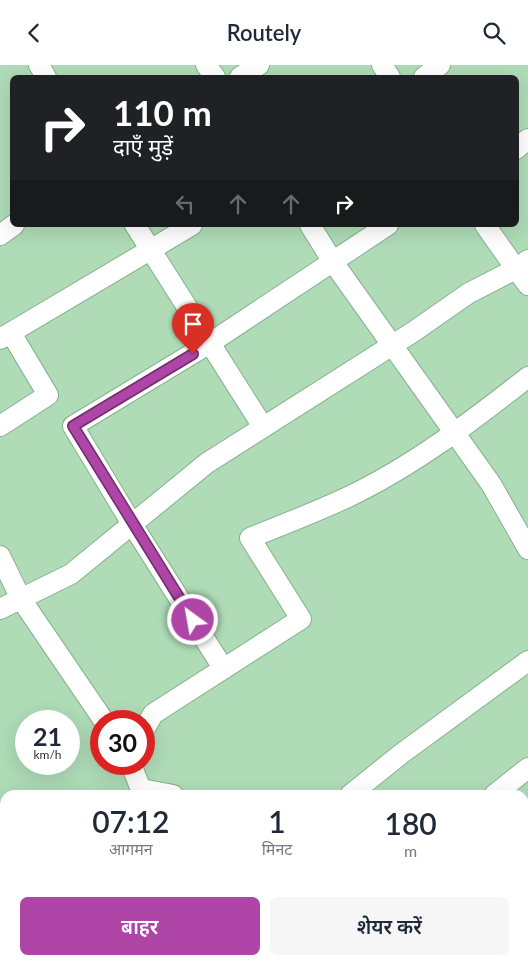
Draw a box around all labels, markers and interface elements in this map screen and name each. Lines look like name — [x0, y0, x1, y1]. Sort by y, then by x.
icon: back — [20, 19, 48, 47]
text: Routely — [227, 19, 301, 46]
icon: search — [480, 19, 508, 47]
text: 110 m — [113, 91, 212, 133]
icon: right — [30, 95, 95, 160]
text: दाएँ मुड़ें — [113, 133, 173, 160]
icon: left — [171, 190, 199, 218]
icon: ahead — [224, 190, 252, 218]
icon: ahead — [277, 190, 305, 218]
icon: right — [330, 190, 358, 218]
pin — [172, 303, 214, 354]
icon: arrive — [179, 310, 207, 338]
position arrow — [166, 593, 218, 645]
speed limit sign: 30 — [90, 710, 155, 775]
text: 21 — [33, 721, 62, 751]
text: km/h — [33, 747, 62, 762]
text: 07:12 — [92, 803, 169, 839]
text: 1 — [268, 803, 286, 839]
text: 180 — [385, 805, 437, 841]
text: आगमन — [109, 839, 153, 858]
text: मिनट — [262, 839, 292, 858]
text: m — [404, 841, 417, 860]
button: बाहर — [20, 897, 260, 955]
button: शेयर करें — [270, 897, 509, 955]

